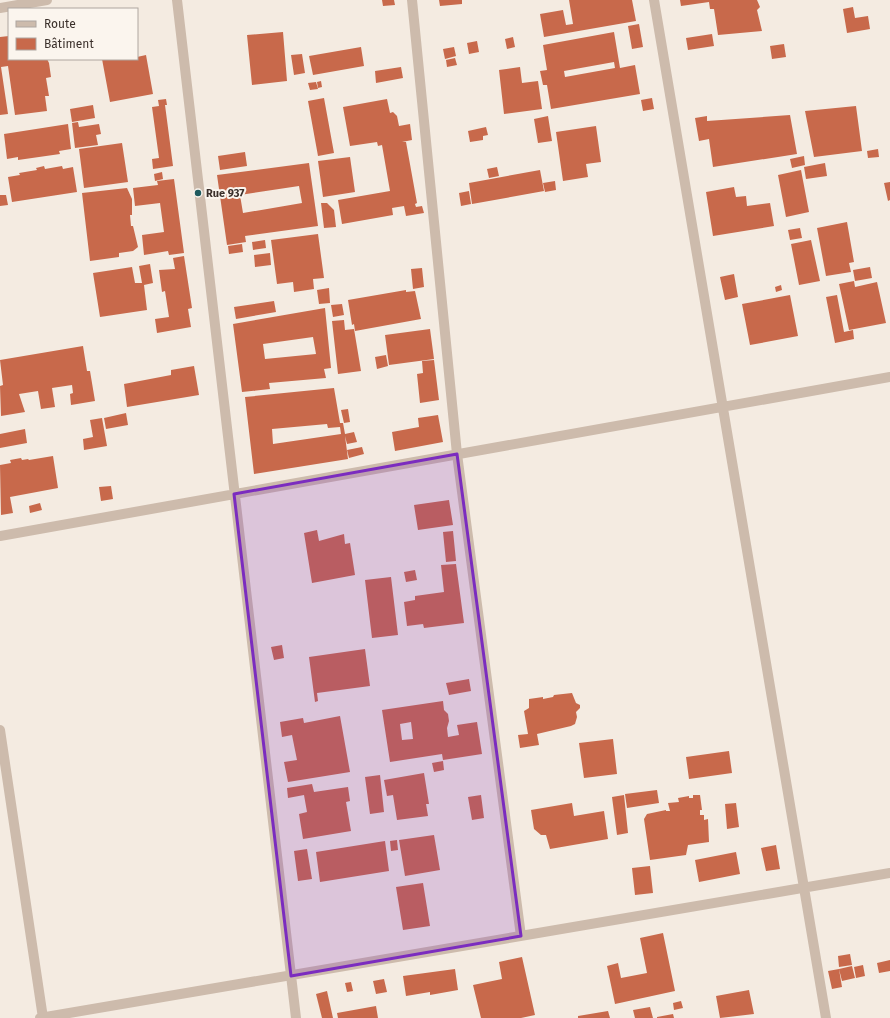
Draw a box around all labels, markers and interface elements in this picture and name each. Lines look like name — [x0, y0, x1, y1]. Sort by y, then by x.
legend — [8, 8, 138, 60]
text: Route — [44, 17, 76, 31]
text: Bâtiment — [44, 37, 94, 51]
place label: Rue 937 — [206, 187, 245, 200]
marker: Rue 937 — [193, 188, 203, 198]

